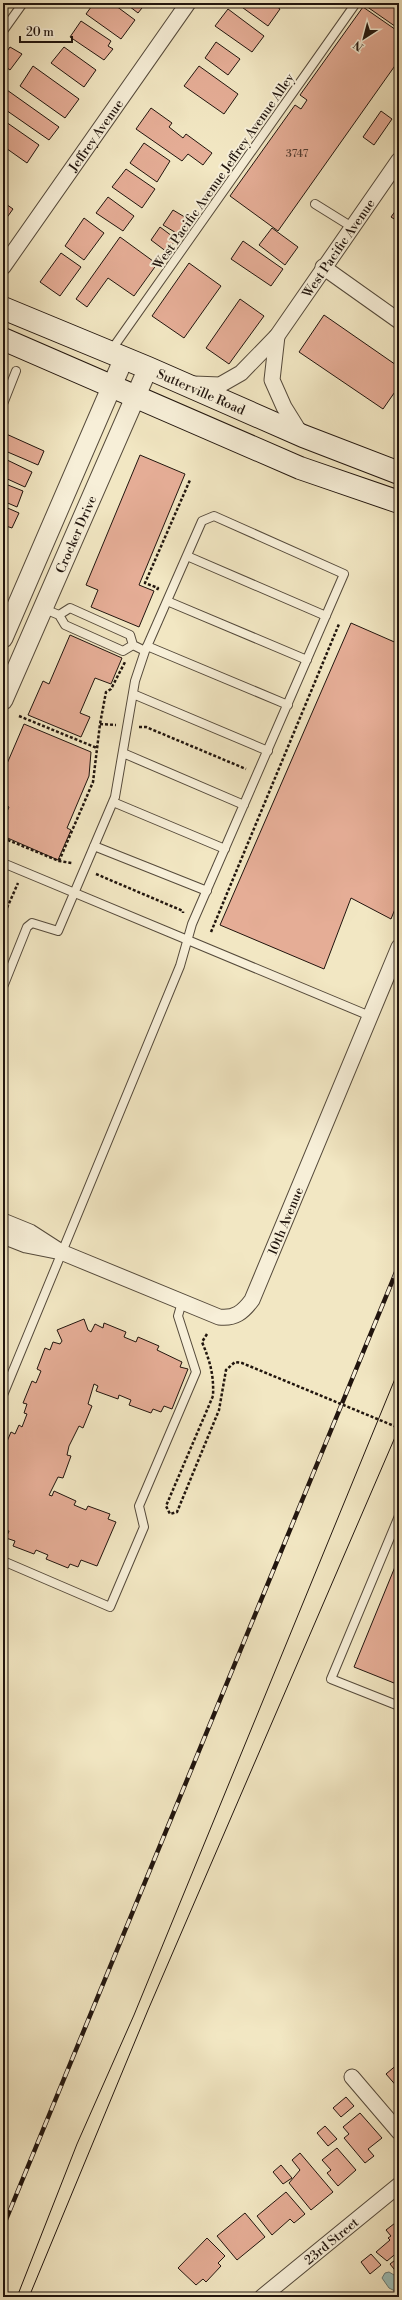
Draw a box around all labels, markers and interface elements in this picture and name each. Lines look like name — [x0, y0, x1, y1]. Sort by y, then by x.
scale bar — [20, 18, 72, 44]
north arrow — [344, 18, 384, 58]
text: 20 m — [26, 25, 54, 40]
text: N — [351, 37, 366, 54]
street label: West Pacific Avenue Jeffrey Avenue Alley — [149, 70, 298, 273]
street label: Jeffrey Avenue — [65, 96, 127, 176]
house number: 3747 — [286, 147, 309, 161]
street label: West Pacific Avenue — [299, 196, 379, 302]
street label: Sutterville Road — [154, 366, 248, 419]
street label: Crocker Drive — [52, 493, 100, 576]
street label: 10th Avenue — [265, 1185, 307, 1257]
street label: 23rd Street — [301, 2214, 362, 2268]

